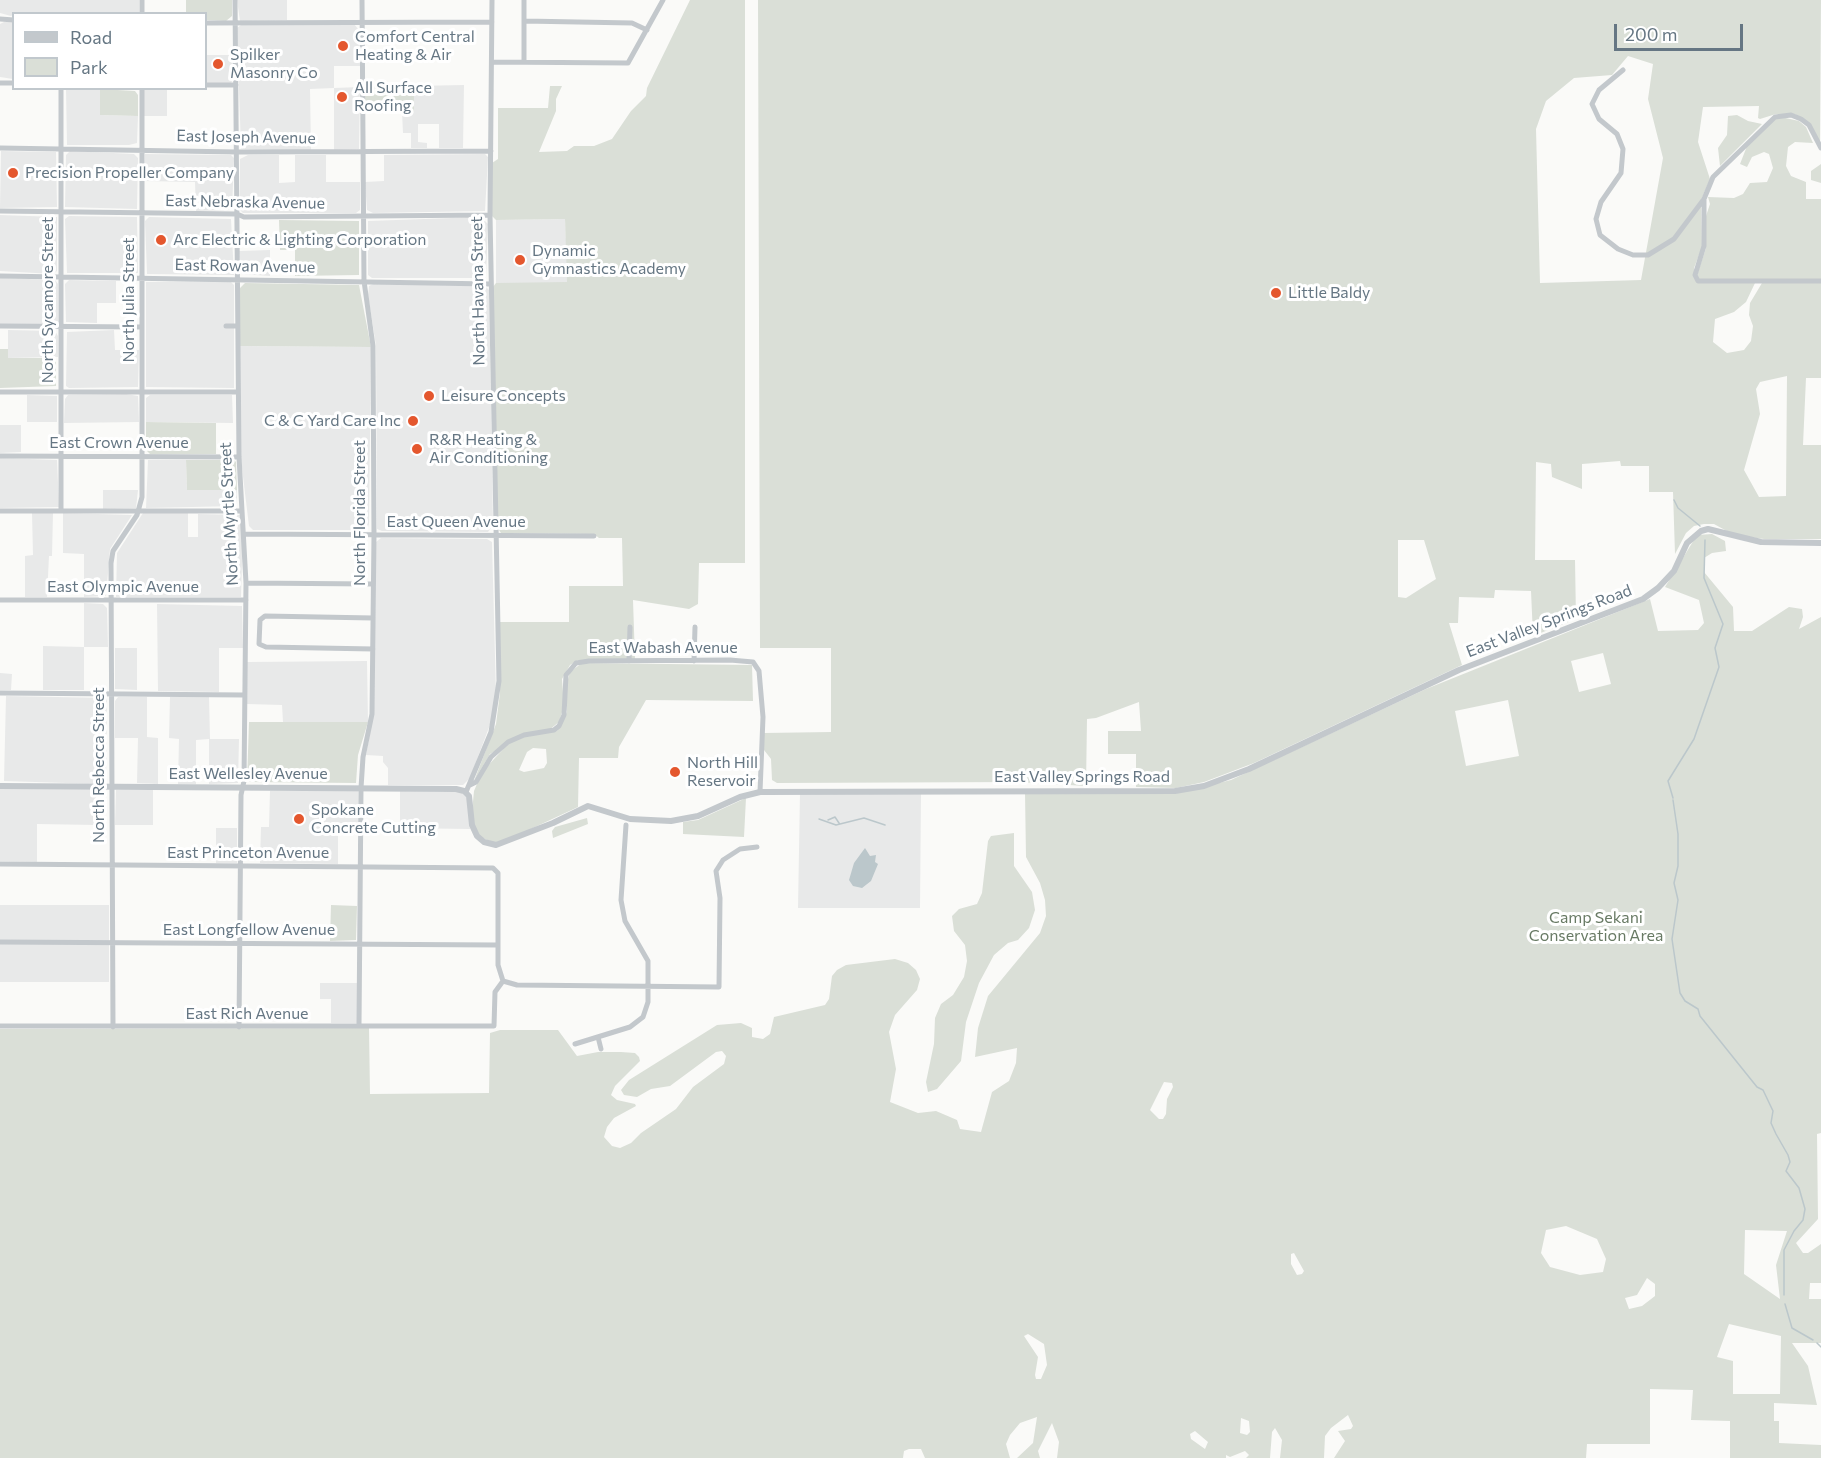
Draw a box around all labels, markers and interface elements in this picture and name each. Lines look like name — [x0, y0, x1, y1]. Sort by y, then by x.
legend — [12, 12, 207, 90]
scale bar — [1617, 12, 1746, 50]
text: 200 m — [1625, 23, 1678, 45]
text: Road — [70, 26, 112, 48]
place label: Comfort Central Heating & Air — [355, 27, 475, 65]
marker: Comfort Central Heating & Air — [336, 39, 350, 53]
place label: Spilker Masonry Co — [230, 45, 318, 83]
text: Park — [70, 56, 108, 78]
marker: Spilker Masonry Co — [211, 57, 225, 71]
place label: All Surface Roofing — [354, 78, 432, 116]
marker: All Surface Roofing — [335, 90, 349, 104]
street label: East Joseph Avenue — [176, 126, 316, 148]
place label: Precision Propeller Company — [25, 163, 234, 183]
marker: Precision Propeller Company — [6, 166, 20, 180]
street label: East Nebraska Avenue — [165, 191, 325, 213]
street label: North Havana Street — [467, 216, 489, 366]
street label: North Sycamore Street — [38, 217, 58, 383]
place label: Arc Electric & Lighting Corporation — [173, 230, 427, 250]
marker: Arc Electric & Lighting Corporation — [154, 233, 168, 247]
street label: North Julia Street — [119, 237, 139, 363]
place label: Dynamic Gymnastics Academy — [532, 241, 686, 279]
marker: Dynamic Gymnastics Academy — [513, 253, 527, 267]
street label: East Rowan Avenue — [174, 255, 316, 277]
place label: Little Baldy — [1288, 283, 1370, 303]
marker: Little Baldy — [1269, 286, 1283, 300]
place label: Leisure Concepts — [441, 386, 566, 406]
marker: Leisure Concepts — [422, 389, 436, 403]
place label: C & C Yard Care Inc — [264, 411, 401, 431]
marker: C & C Yard Care Inc — [406, 414, 420, 428]
place label: R&R Heating & Air Conditioning — [429, 430, 548, 468]
street label: East Crown Avenue — [49, 433, 189, 453]
street label: North Florida Street — [350, 440, 370, 586]
street label: North Myrtle Street — [216, 442, 242, 586]
marker: R&R Heating & Air Conditioning — [410, 442, 424, 456]
street label: East Queen Avenue — [386, 512, 526, 532]
street label: East Olympic Avenue — [47, 577, 199, 597]
street label: East Valley Springs Road — [1463, 581, 1635, 661]
street label: East Wabash Avenue — [588, 638, 738, 658]
street label: North Rebecca Street — [89, 687, 109, 843]
place label: North Hill Reservoir — [687, 753, 758, 791]
street label: East Wellesley Avenue — [168, 764, 328, 784]
marker: North Hill Reservoir — [668, 765, 682, 779]
street label: East Valley Springs Road — [994, 767, 1170, 787]
place label: Spokane Concrete Cutting — [311, 800, 436, 838]
marker: Spokane Concrete Cutting — [292, 812, 306, 826]
street label: East Princeton Avenue — [167, 843, 329, 863]
park label: Camp Sekani Conservation Area — [1529, 908, 1663, 946]
street label: East Longfellow Avenue — [163, 920, 335, 940]
street label: East Rich Avenue — [185, 1004, 309, 1024]

